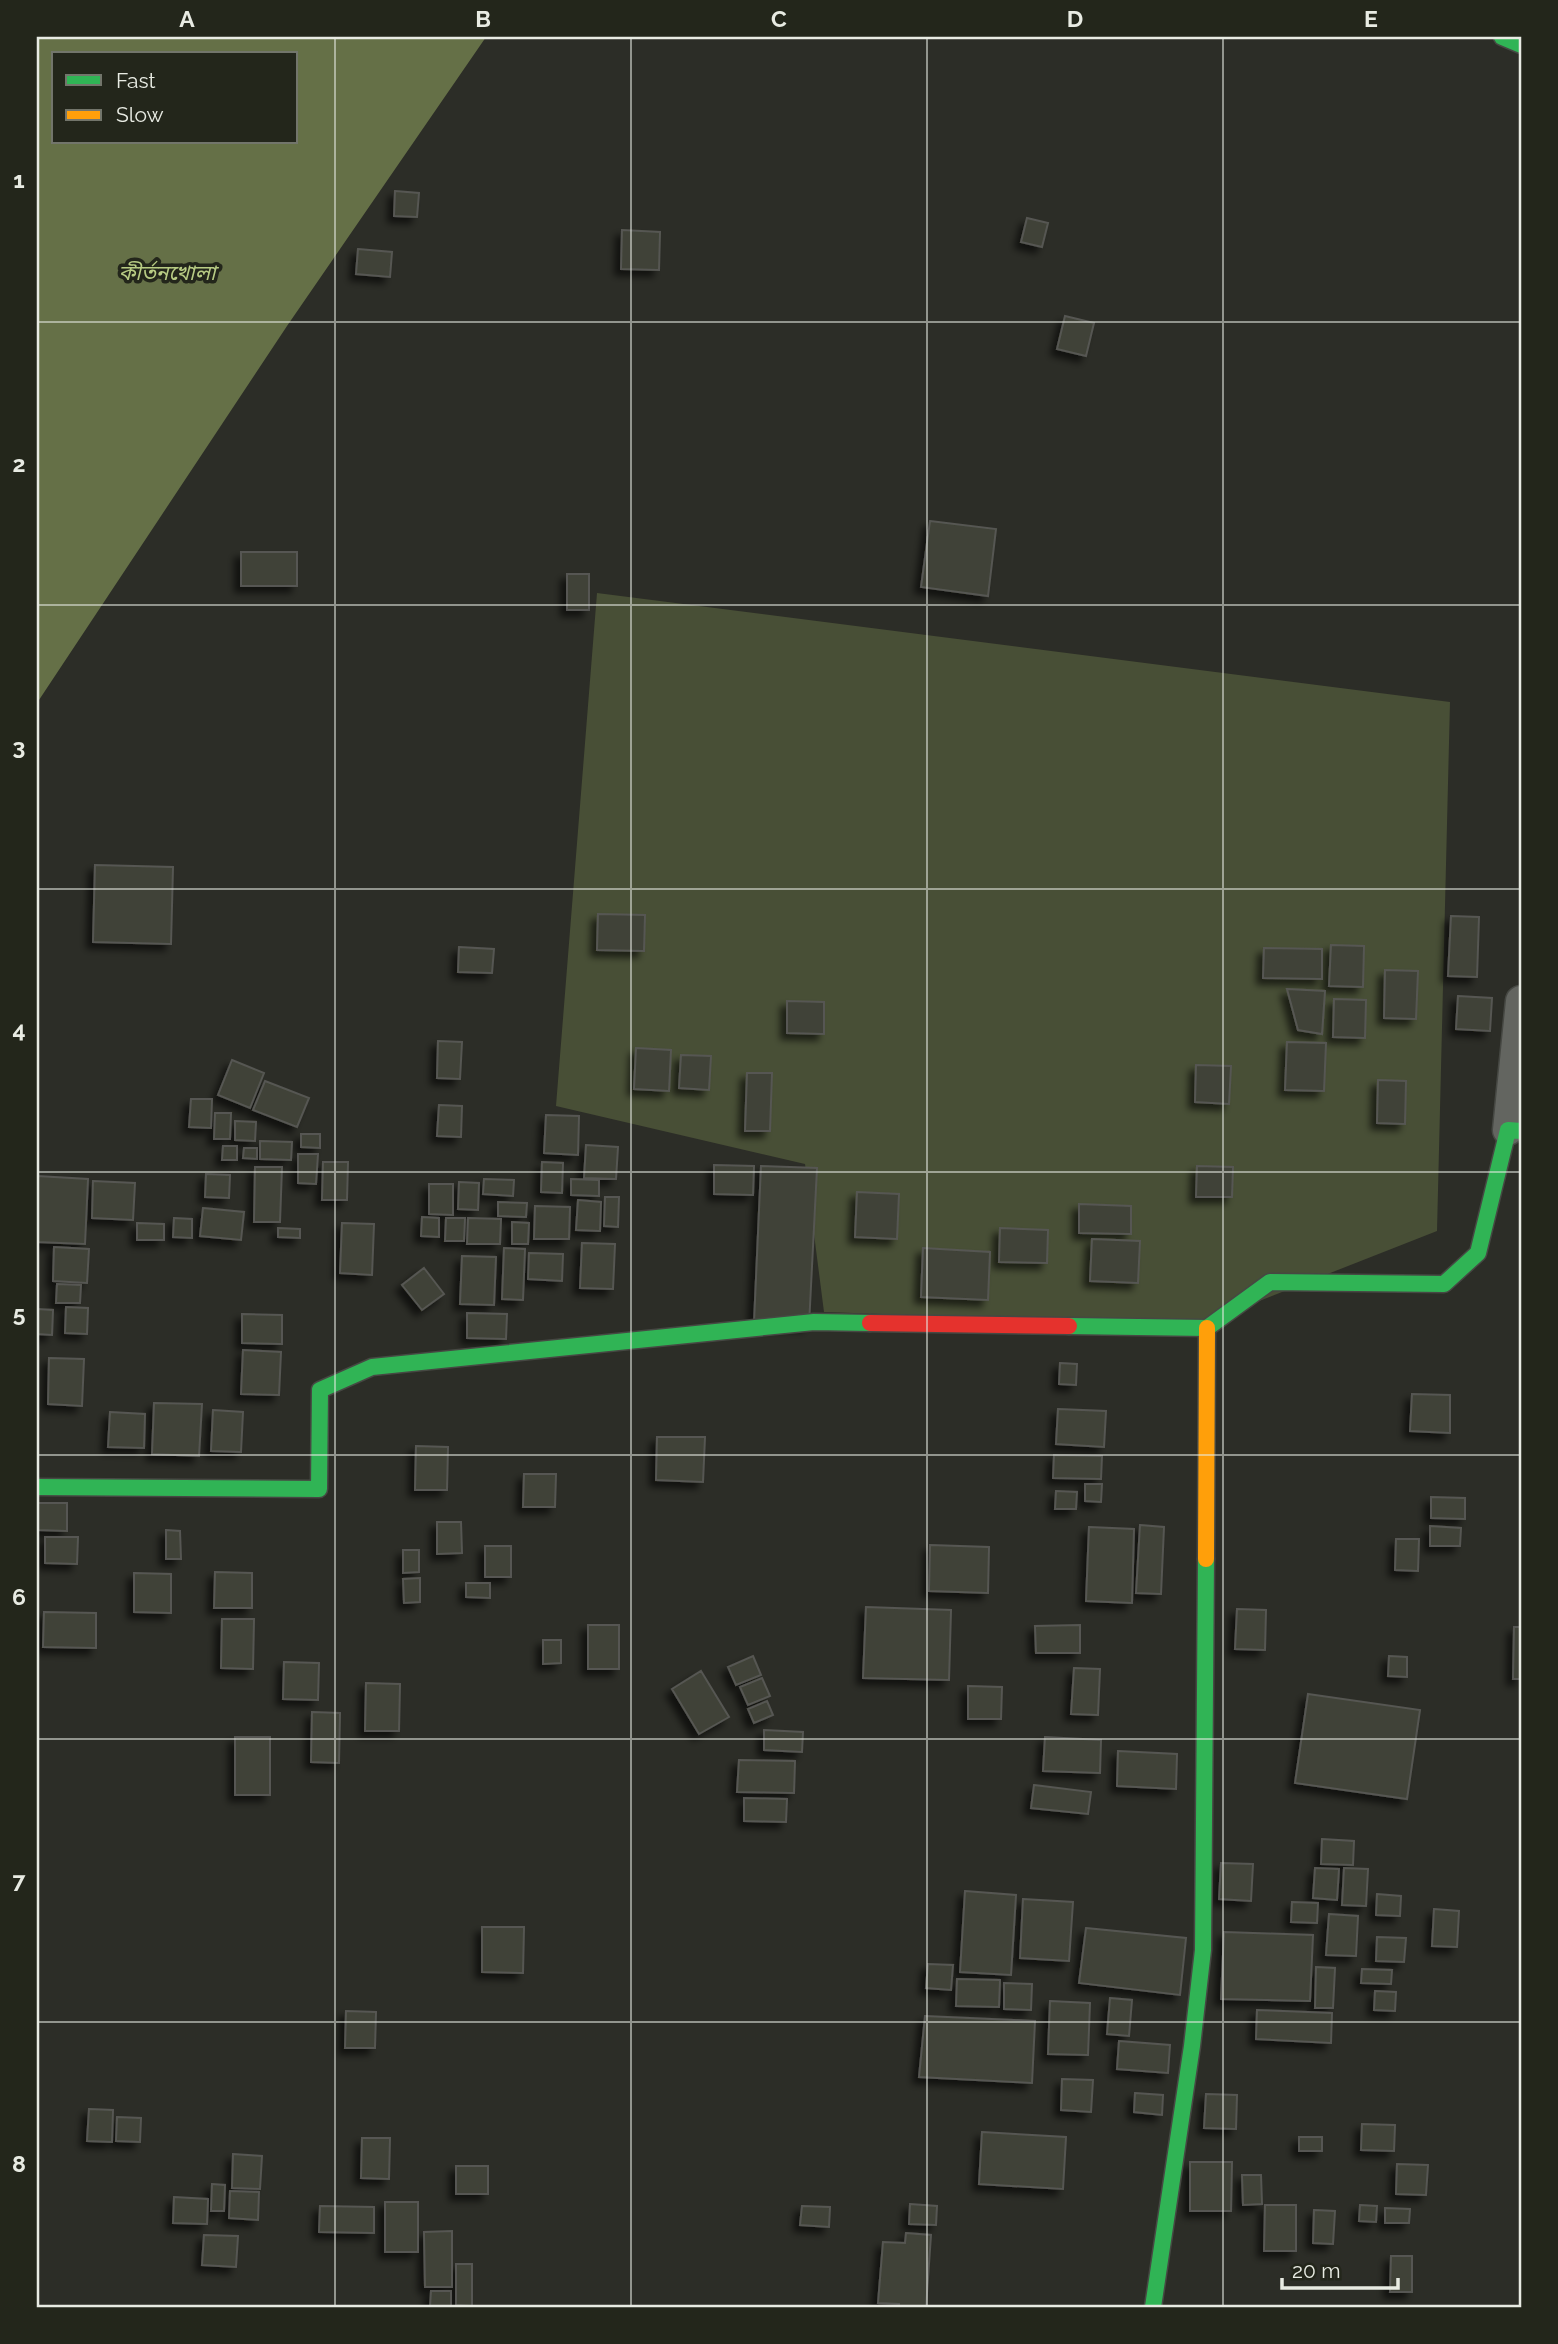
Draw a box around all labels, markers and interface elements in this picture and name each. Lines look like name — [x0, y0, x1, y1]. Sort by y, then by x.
text: A — [179, 5, 195, 32]
text: B — [475, 5, 491, 32]
text: C — [771, 5, 787, 32]
text: D — [1067, 5, 1083, 32]
text: E — [1364, 5, 1378, 32]
legend — [52, 52, 298, 144]
text: Fast — [116, 68, 156, 93]
text: Slow — [116, 102, 164, 127]
text: 1 — [13, 166, 25, 193]
water label: কীর্তনখোলা — [118, 260, 220, 285]
text: 2 — [13, 450, 25, 477]
text: 3 — [13, 733, 25, 760]
text: 4 — [12, 1016, 26, 1043]
text: 5 — [13, 1300, 26, 1327]
text: 6 — [12, 1583, 26, 1610]
text: 7 — [13, 1866, 26, 1893]
text: 8 — [12, 2150, 26, 2177]
scale bar — [1282, 2246, 1397, 2290]
text: 20 m — [1292, 2258, 1340, 2283]

